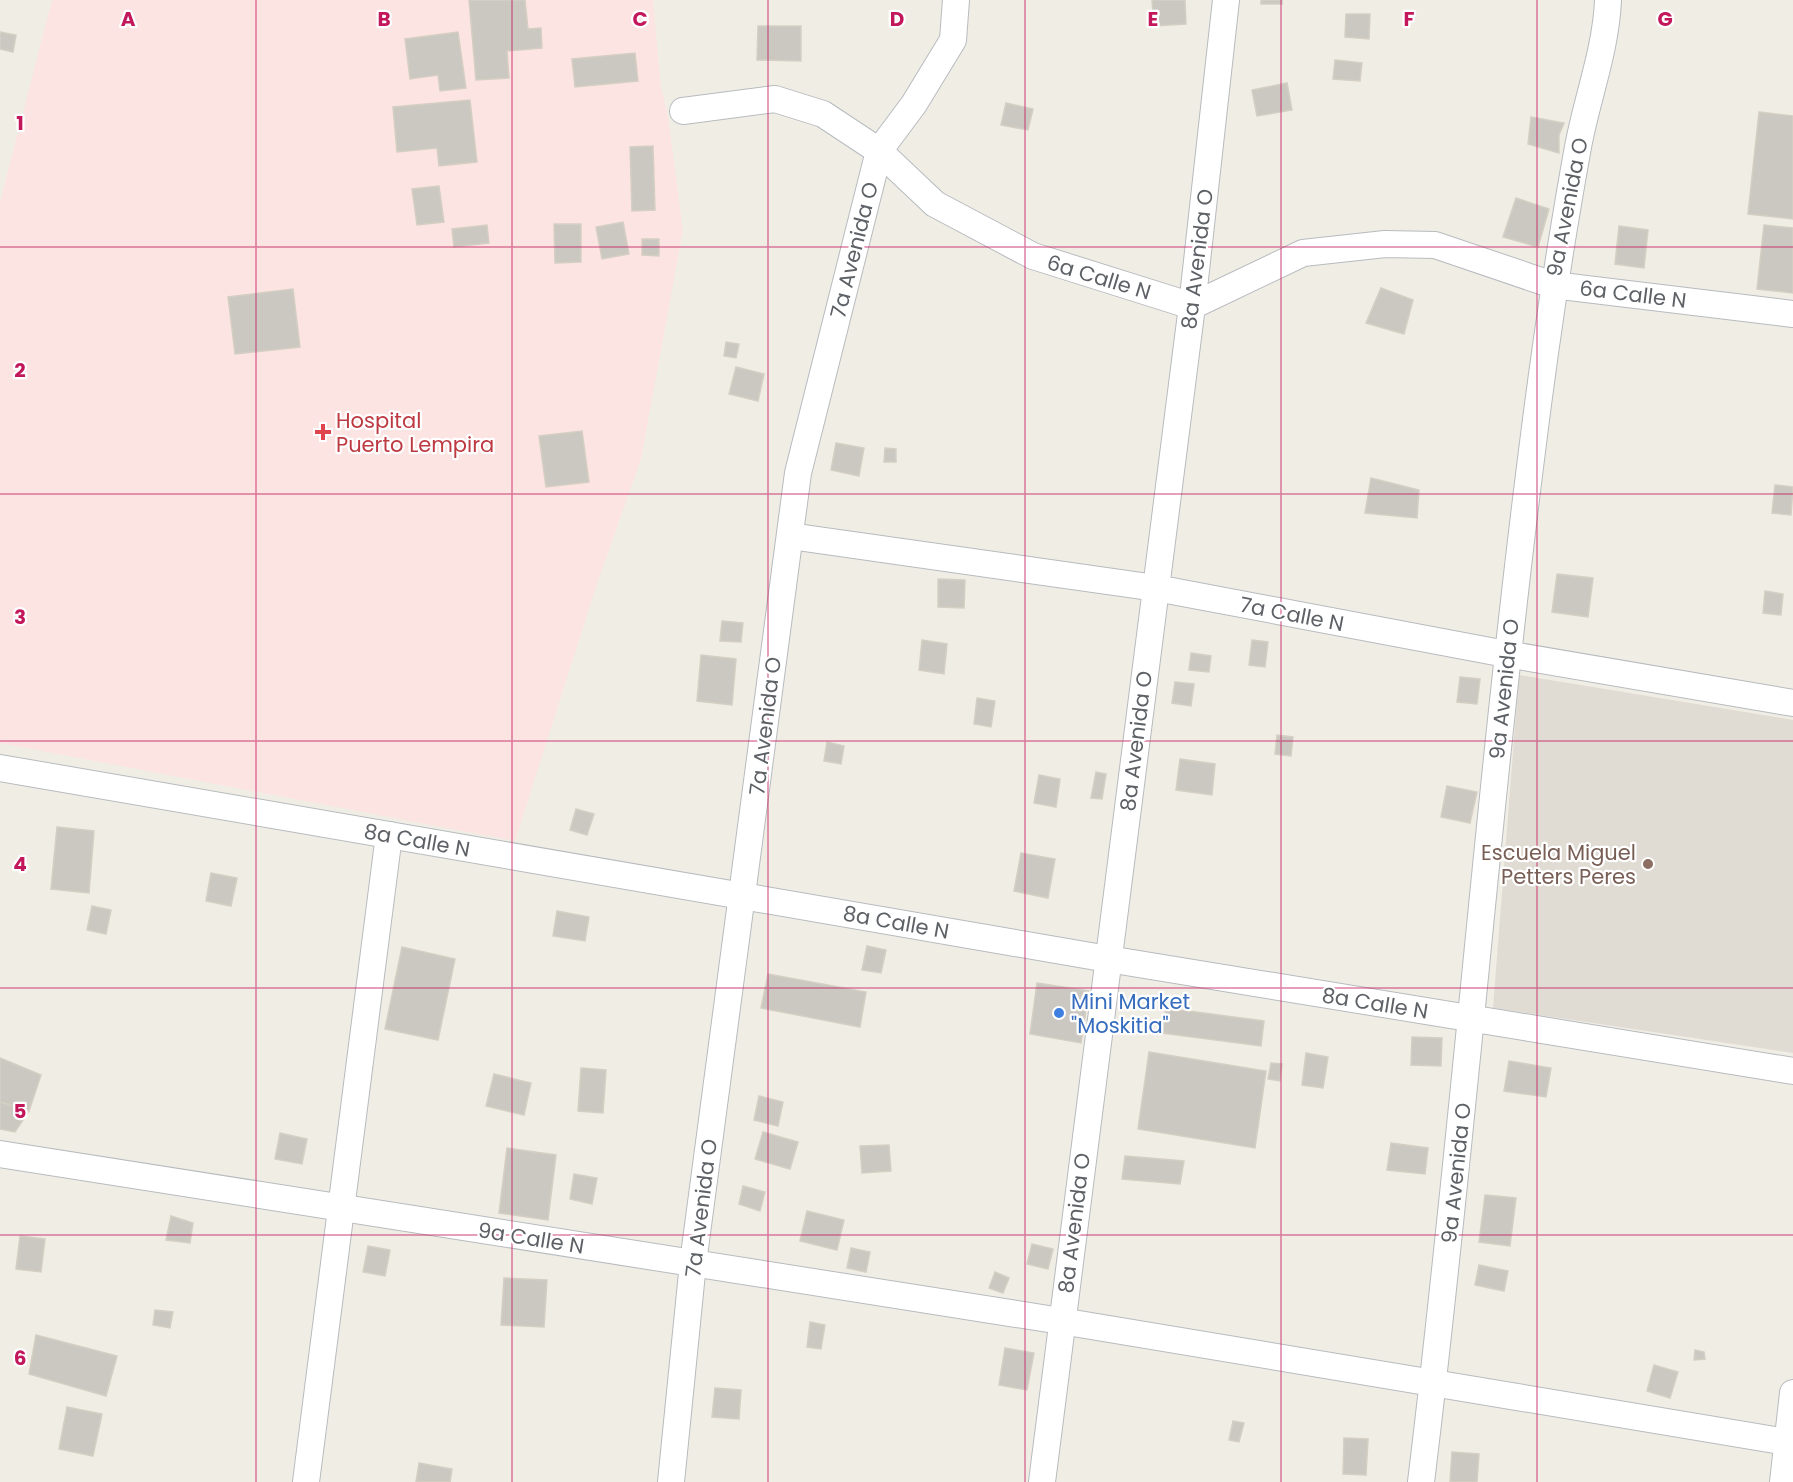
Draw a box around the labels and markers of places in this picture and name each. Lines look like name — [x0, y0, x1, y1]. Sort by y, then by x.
place label: Hospital Puerto Lempira — [336, 406, 494, 459]
marker: Hospital Puerto Lempira — [314, 423, 332, 441]
place label: Escuela Miguel Petters Peres — [1481, 838, 1636, 891]
marker: Escuela Miguel Petters Peres — [1641, 857, 1655, 871]
place label: Mini Market "Moskitia" — [1071, 987, 1190, 1040]
marker: Mini Market "Moskitia" — [1052, 1006, 1066, 1020]

